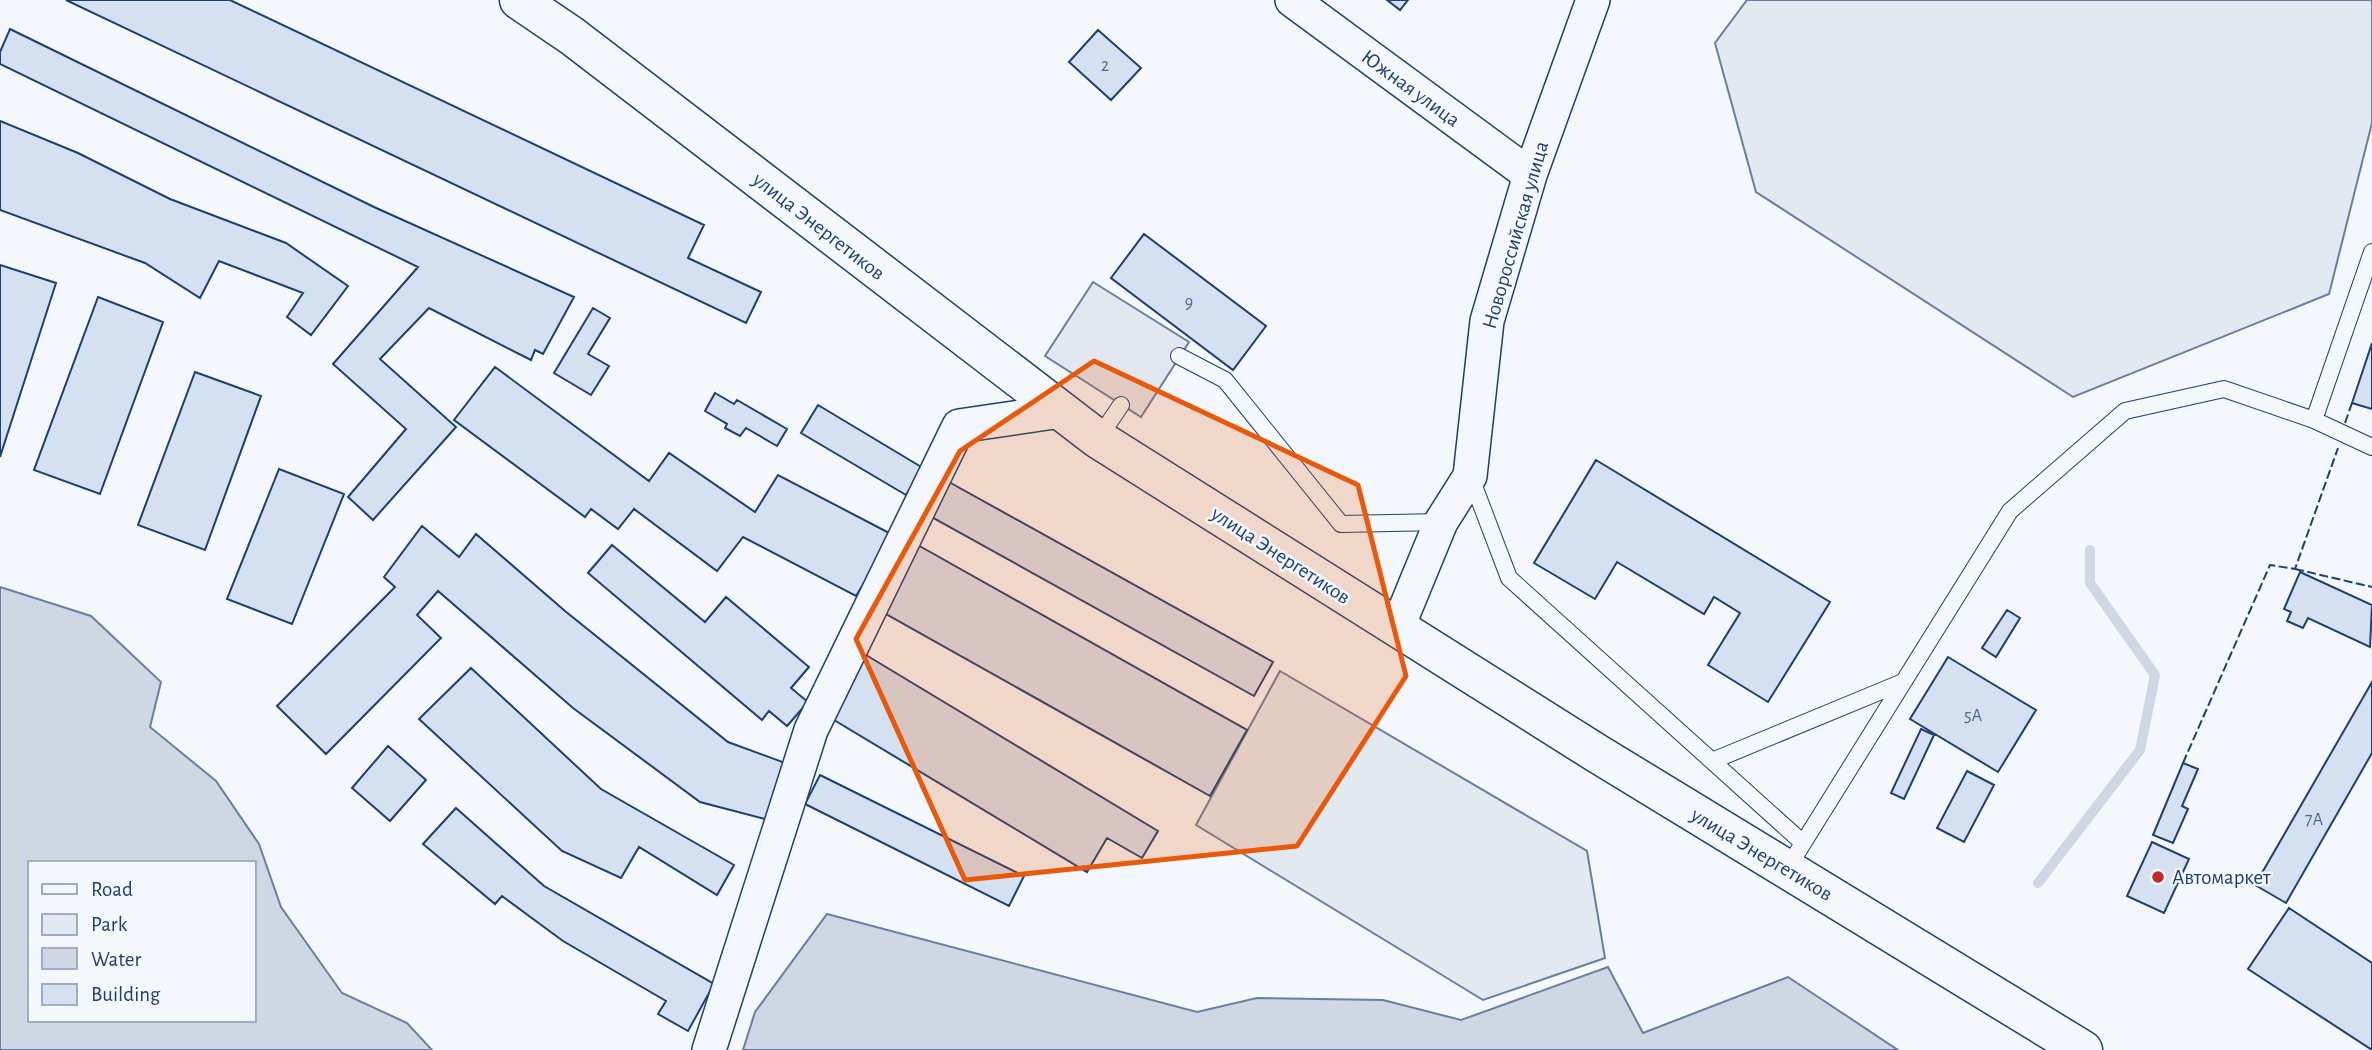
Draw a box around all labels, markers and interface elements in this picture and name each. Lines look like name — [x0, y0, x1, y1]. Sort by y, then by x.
street label: Южная улица — [1358, 46, 1464, 131]
house number: 2 — [1101, 57, 1109, 75]
street label: Новороссийская улица — [1479, 139, 1552, 331]
street label: улица Энергетиков — [748, 168, 889, 284]
house number: 9 — [1185, 294, 1193, 312]
street label: улица Энергетиков — [1207, 502, 1354, 608]
house number: 5А — [1964, 707, 1982, 725]
street label: улица Энергетиков — [1686, 803, 1836, 905]
house number: 7А — [2305, 811, 2323, 829]
legend — [28, 861, 256, 1022]
place label: Автомаркет — [2172, 867, 2271, 888]
marker: Автомаркет — [2150, 869, 2166, 885]
text: Road — [91, 879, 133, 900]
text: Park — [91, 914, 128, 935]
text: Water — [91, 949, 141, 970]
text: Building — [91, 984, 161, 1005]

